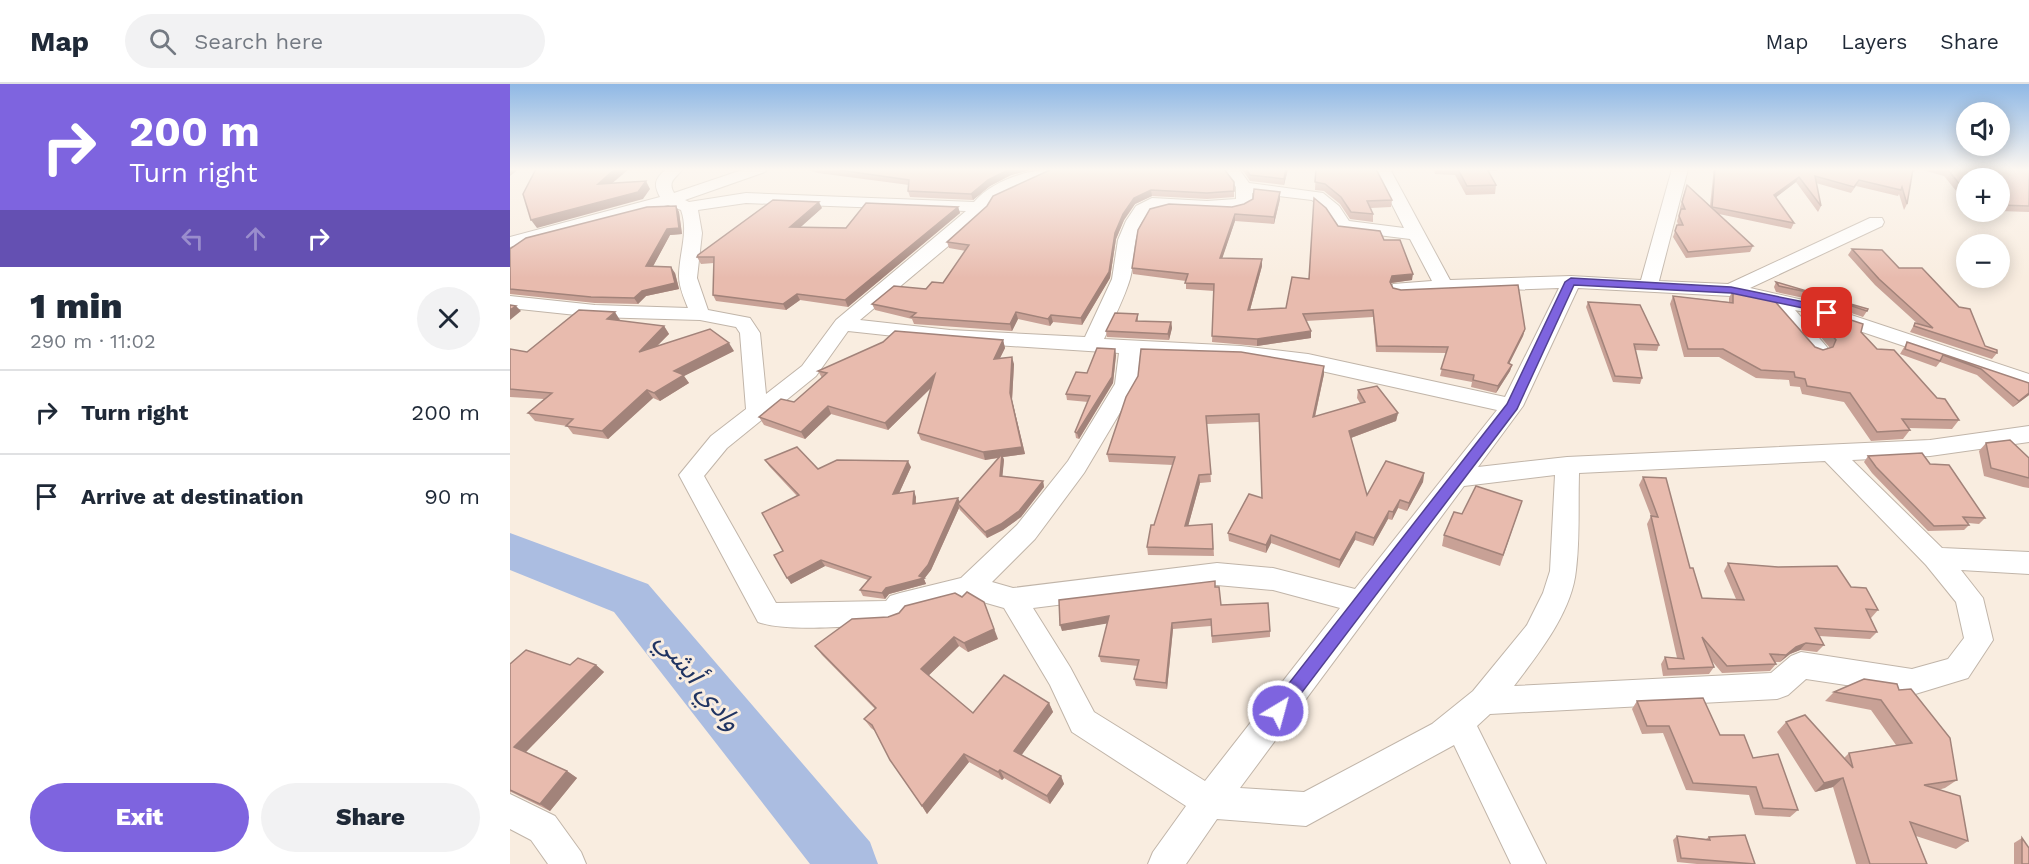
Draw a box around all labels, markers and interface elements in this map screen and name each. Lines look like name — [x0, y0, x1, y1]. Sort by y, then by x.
search box — [125, 14, 545, 68]
text: Map — [30, 25, 89, 58]
icon: search — [146, 25, 179, 58]
text: Search here — [194, 29, 323, 54]
text: Map — [1765, 29, 1808, 54]
text: Layers — [1841, 29, 1907, 54]
text: Share — [1940, 29, 1999, 54]
map controls — [1956, 102, 2010, 288]
button: sound — [1956, 102, 2010, 156]
text: 200 m — [129, 107, 260, 156]
icon: right — [30, 108, 108, 186]
text: Turn right — [129, 157, 258, 189]
button: + — [1956, 168, 2010, 222]
icon: left — [176, 222, 209, 255]
icon: ahead — [239, 222, 272, 255]
icon: right — [302, 222, 335, 255]
button: − — [1956, 234, 2010, 288]
text: 1 min — [30, 285, 123, 327]
button: close — [417, 287, 480, 350]
pin — [1801, 287, 1852, 338]
icon: arrive — [1810, 296, 1843, 329]
text: 290 m · 11:02 — [30, 329, 156, 353]
icon: right — [30, 396, 63, 429]
text: Turn right — [81, 400, 188, 425]
text: 200 m — [411, 400, 480, 425]
icon: arrive — [30, 480, 63, 513]
text: Arrive at destination — [81, 484, 304, 509]
text: 90 m — [424, 484, 480, 509]
water label: وادي أبشي — [646, 625, 749, 740]
position arrow — [1246, 679, 1310, 743]
button: Exit — [30, 783, 249, 852]
button: Share — [261, 783, 480, 852]

